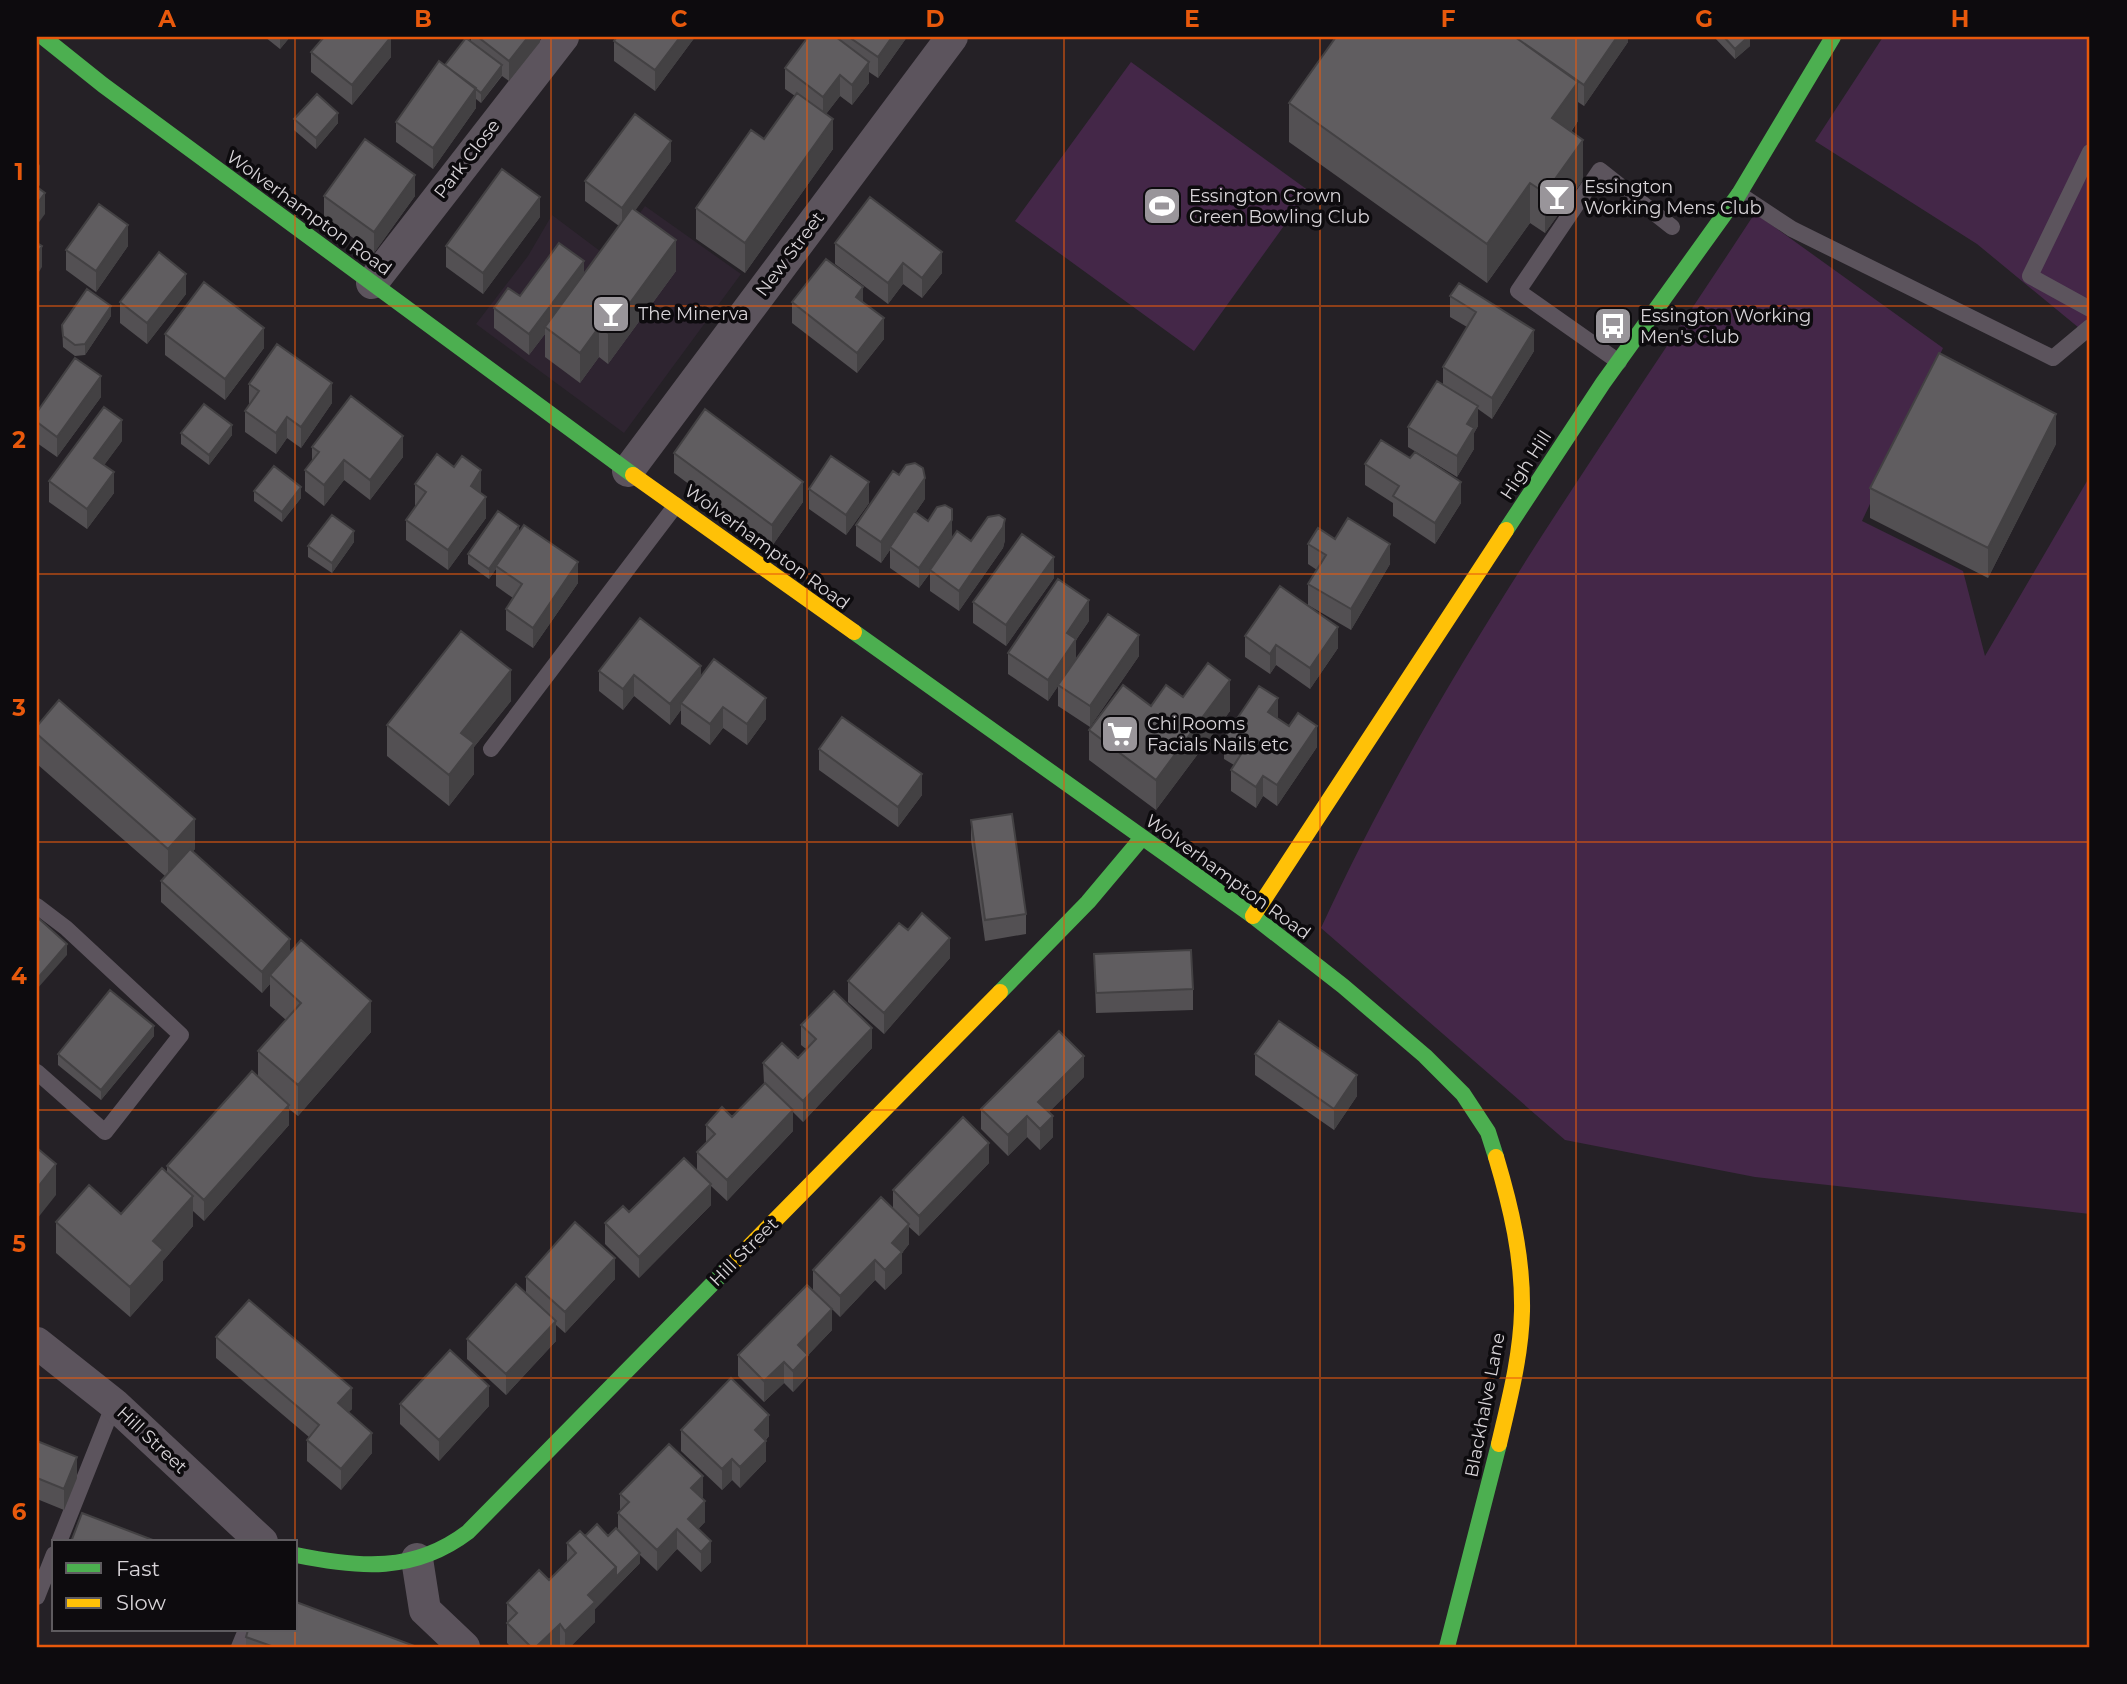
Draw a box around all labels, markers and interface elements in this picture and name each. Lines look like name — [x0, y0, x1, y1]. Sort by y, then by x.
text: A — [157, 5, 176, 33]
text: B — [414, 5, 432, 33]
text: C — [671, 5, 688, 33]
text: D — [926, 5, 945, 33]
text: E — [1184, 5, 1200, 33]
text: F — [1441, 5, 1456, 33]
text: G — [1695, 5, 1713, 33]
text: H — [1951, 5, 1969, 33]
street label: Park Close — [429, 115, 505, 203]
street label: Wolverhampton Road — [222, 146, 396, 280]
text: 1 — [14, 158, 24, 186]
bar icon: Essington Working Mens Club — [1536, 176, 1578, 218]
place label: Essington Working Mens Club — [1584, 176, 1762, 219]
sports icon: Essington Crown Green Bowling Club — [1141, 185, 1183, 227]
place label: Essington Crown Green Bowling Club — [1189, 185, 1370, 228]
street label: New Street — [751, 207, 829, 301]
bar icon: The Minerva — [590, 293, 632, 335]
place label: The Minerva — [638, 303, 749, 325]
bus stop icon: Essington Working Men's Club — [1592, 305, 1634, 347]
place label: Essington Working Men's Club — [1640, 305, 1811, 348]
text: 2 — [12, 426, 26, 454]
street label: High Hill — [1496, 426, 1556, 504]
street label: Wolverhampton Road — [680, 480, 854, 614]
text: 3 — [11, 694, 26, 722]
supermarket icon: Chi Rooms Facials Nails etc — [1099, 713, 1141, 755]
place label: Chi Rooms Facials Nails etc — [1147, 713, 1289, 756]
street label: Wolverhampton Road — [1141, 810, 1315, 944]
text: 4 — [11, 962, 27, 990]
street label: Hill Street — [705, 1213, 783, 1291]
text: 5 — [12, 1230, 26, 1258]
street label: Blackhalve Lane — [1460, 1331, 1510, 1479]
street label: Hill Street — [112, 1402, 192, 1478]
text: 6 — [12, 1498, 27, 1526]
legend — [52, 1540, 298, 1632]
text: Fast — [116, 1556, 160, 1581]
text: Slow — [116, 1590, 166, 1615]

